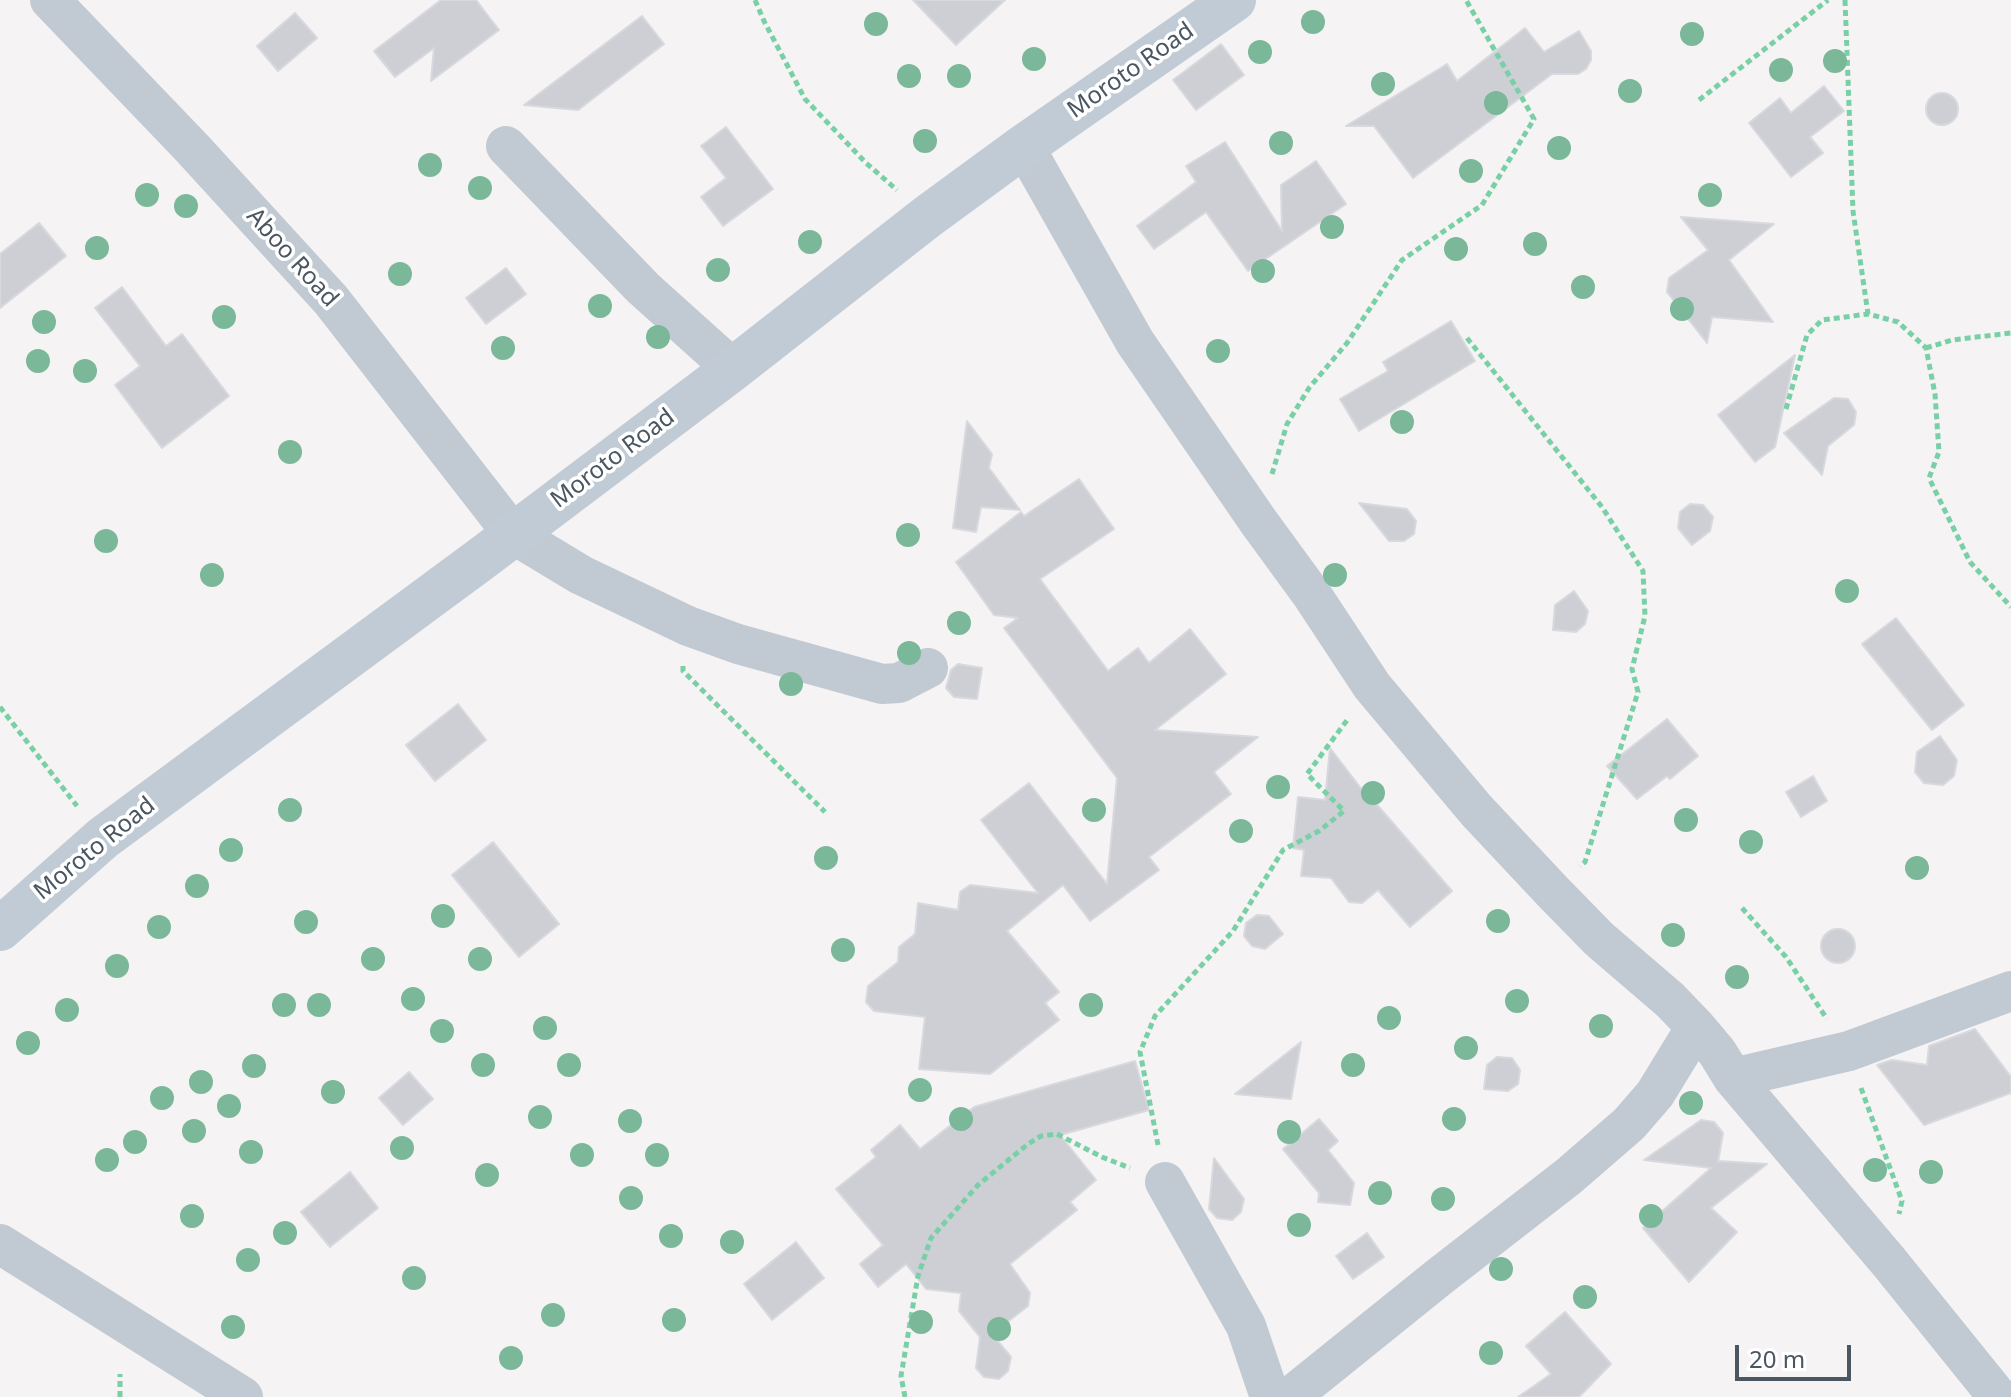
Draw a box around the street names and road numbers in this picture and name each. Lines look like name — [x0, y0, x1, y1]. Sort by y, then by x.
street label: Moroto Road — [1062, 17, 1200, 125]
street label: Aboo Road — [240, 203, 344, 313]
street label: Moroto Road — [546, 403, 680, 515]
street label: Moroto Road — [29, 791, 161, 907]

